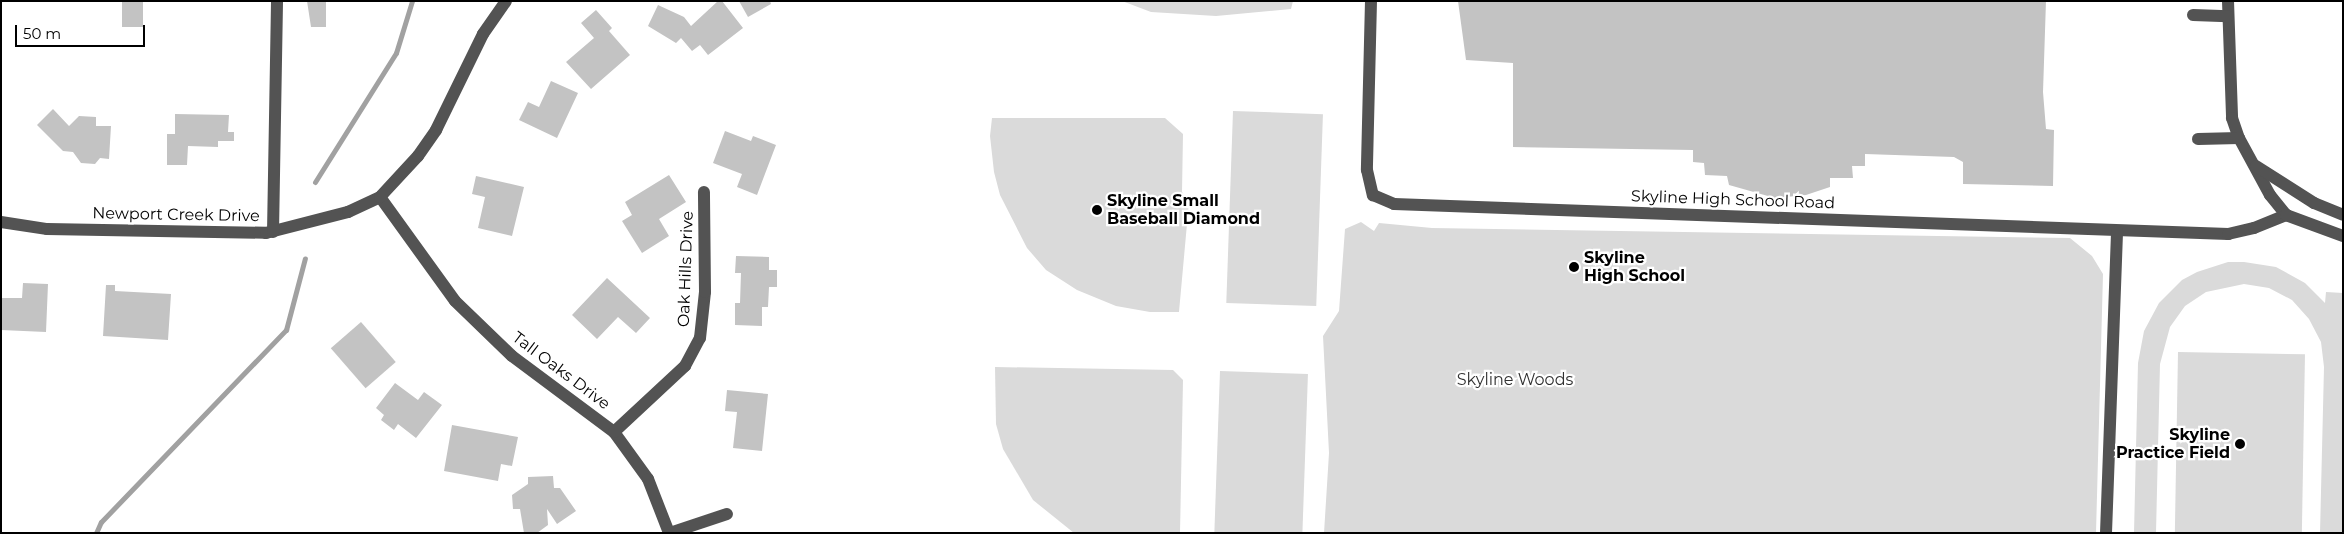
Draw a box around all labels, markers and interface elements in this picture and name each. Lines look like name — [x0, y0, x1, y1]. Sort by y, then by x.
scale bar — [18, 15, 148, 47]
text: 50 m — [23, 24, 61, 43]
street label: Skyline High School Road — [1631, 187, 1835, 213]
place label: Skyline Small Baseball Diamond — [1107, 191, 1260, 229]
street label: Newport Creek Drive — [92, 204, 260, 226]
marker: Skyline Small Baseball Diamond — [1091, 204, 1103, 216]
street label: Oak Hills Drive — [674, 210, 698, 328]
place label: Skyline High School — [1584, 248, 1685, 286]
marker: Skyline High School — [1568, 261, 1580, 273]
street label: Tall Oaks Drive — [508, 328, 614, 414]
park label: Skyline Woods — [1457, 370, 1573, 390]
place label: Skyline Practice Field — [2116, 425, 2230, 463]
marker: Skyline Practice Field — [2234, 438, 2246, 450]

